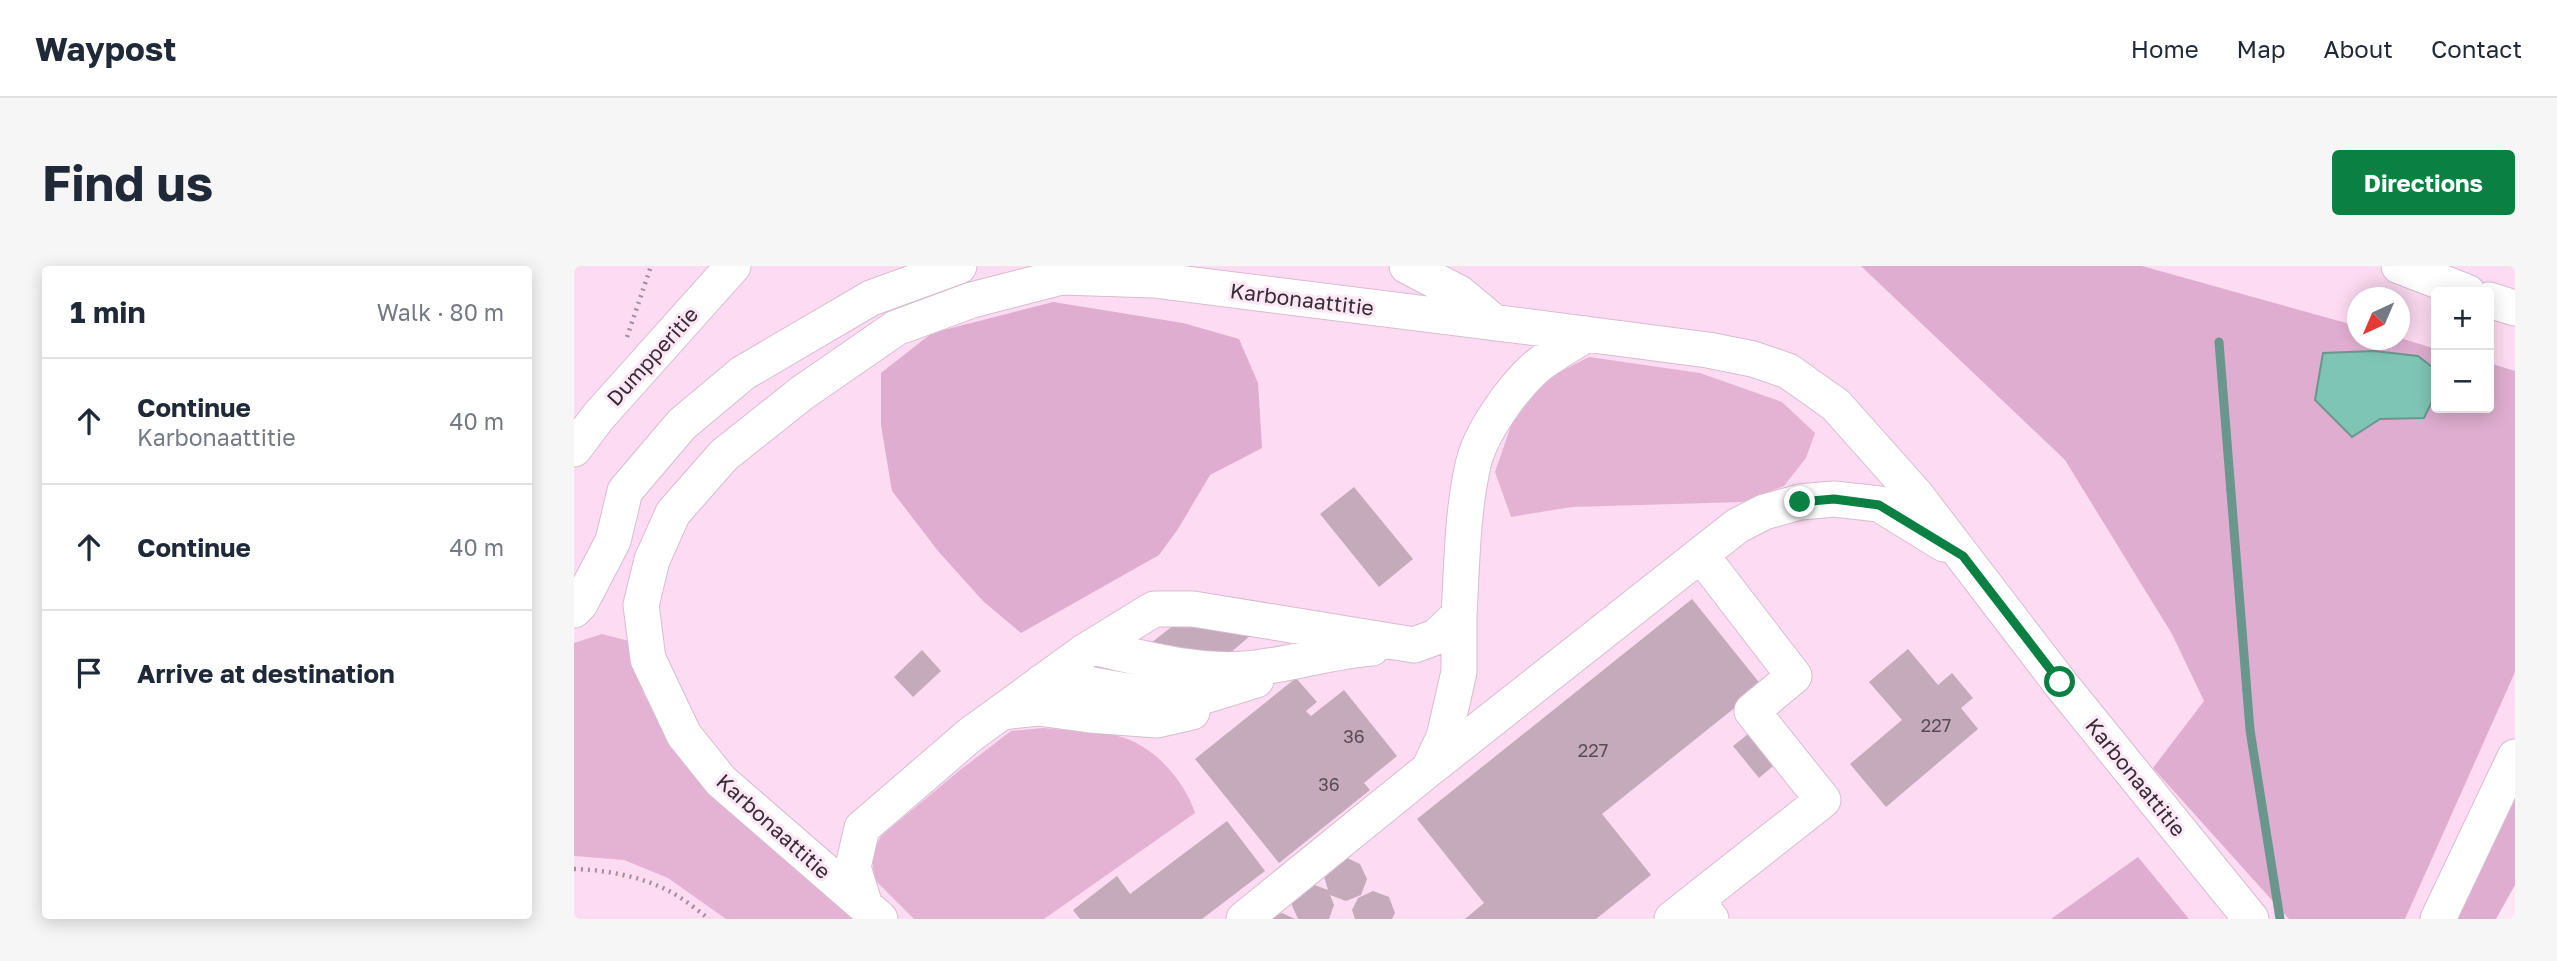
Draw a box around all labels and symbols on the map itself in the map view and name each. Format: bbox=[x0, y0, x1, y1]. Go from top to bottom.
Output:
street label: Karbonaattitie bbox=[1229, 277, 1375, 321]
north arrow bbox=[2347, 287, 2410, 350]
street label: Dumpperitie bbox=[601, 301, 703, 411]
route end bbox=[1784, 486, 1815, 517]
route start bbox=[2044, 666, 2075, 697]
street label: Karbonaattitie bbox=[2080, 713, 2192, 841]
house number: 227 bbox=[1921, 714, 1951, 736]
house number: 36 bbox=[1343, 725, 1365, 747]
house number: 227 bbox=[1578, 739, 1608, 761]
street label: Karbonaattitie bbox=[712, 768, 836, 884]
house number: 36 bbox=[1318, 773, 1340, 795]

